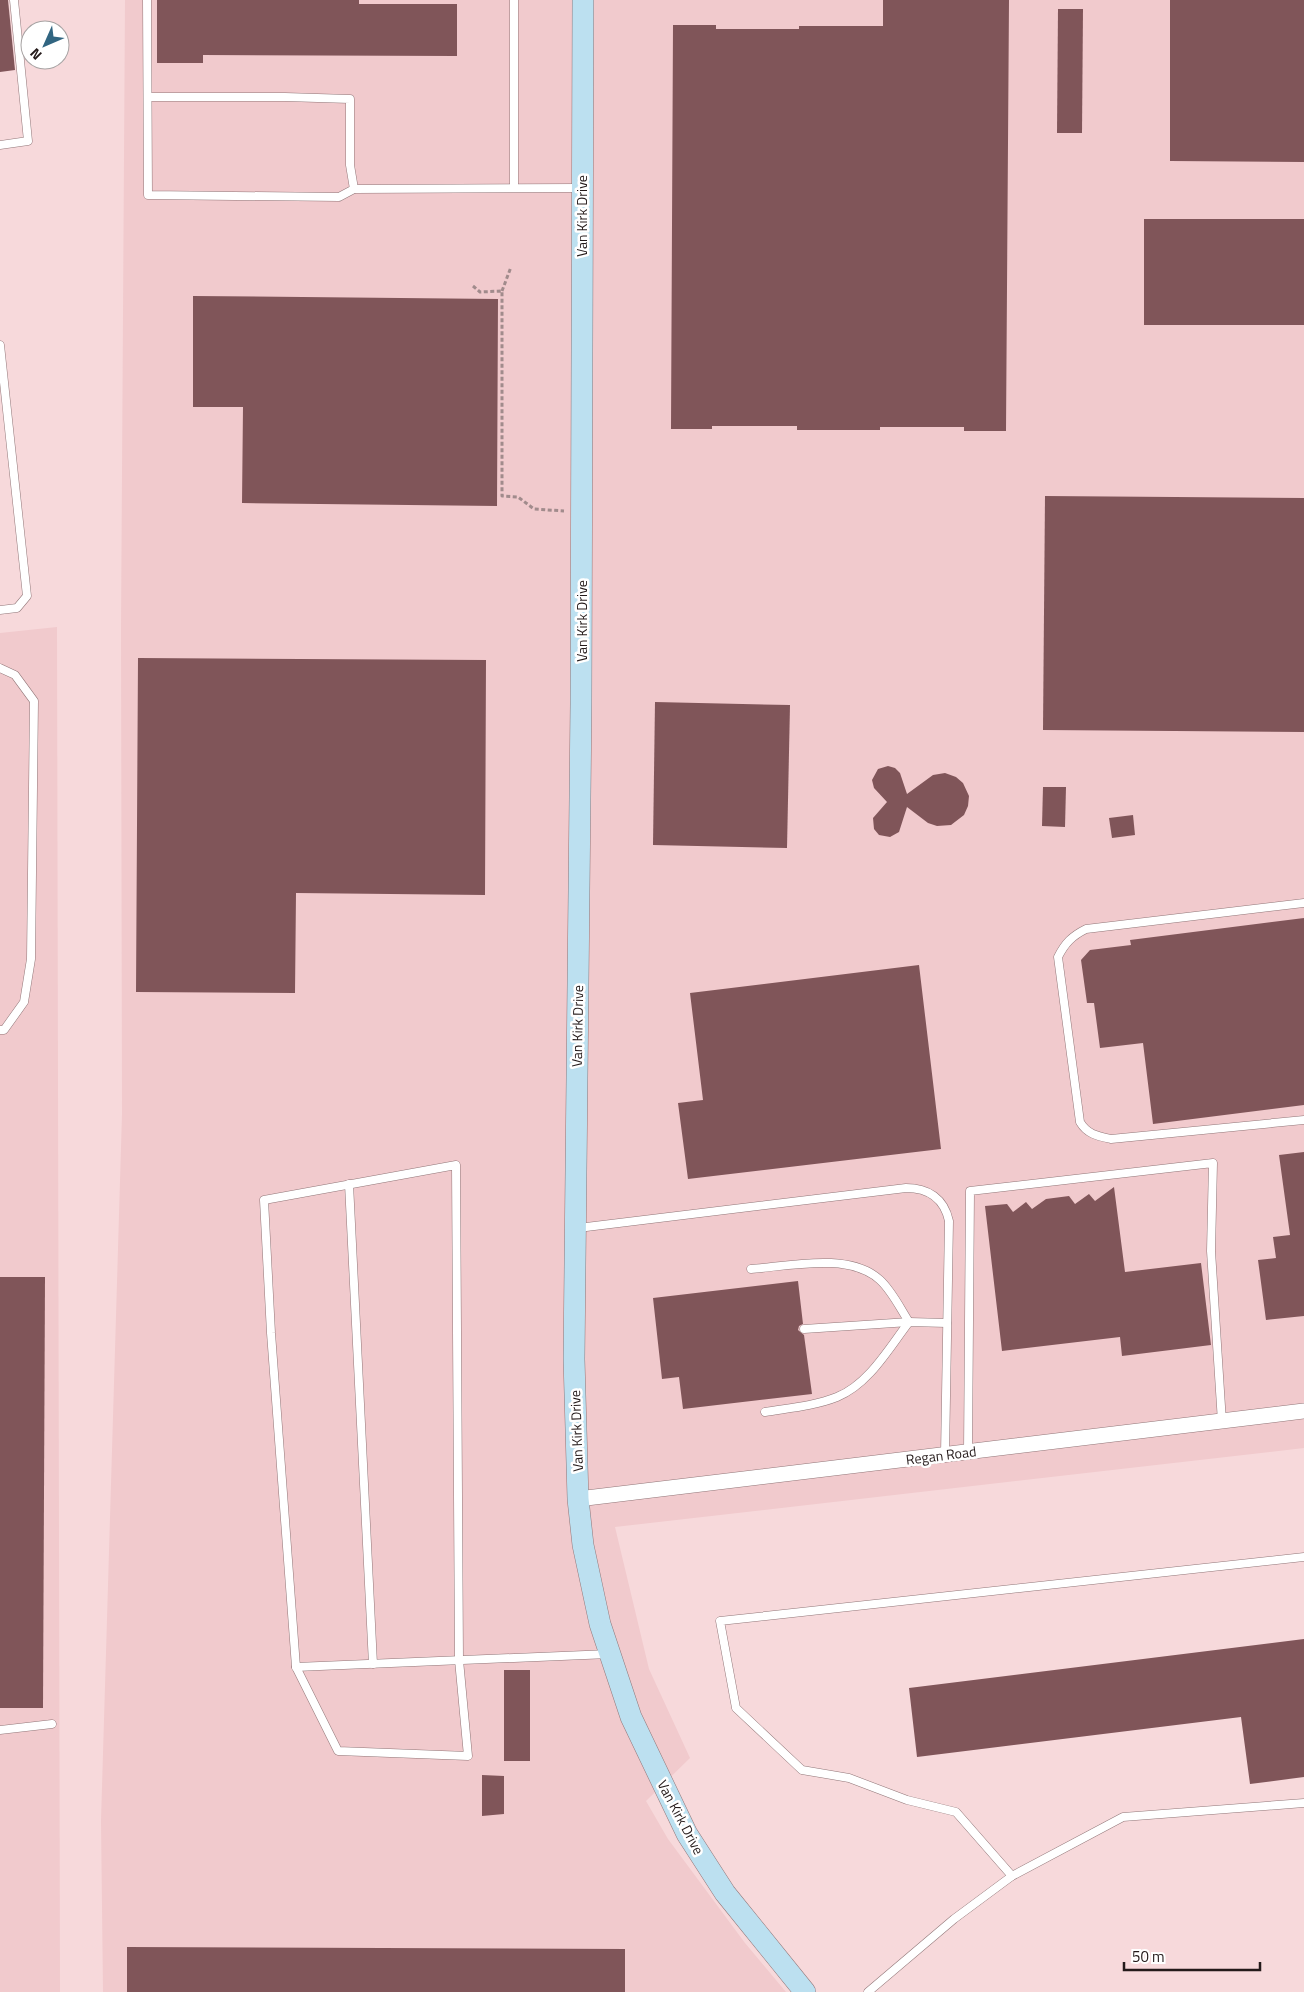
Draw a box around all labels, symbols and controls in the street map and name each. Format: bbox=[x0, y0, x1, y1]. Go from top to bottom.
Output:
north arrow bbox=[20, 20, 70, 70]
text: N bbox=[25, 44, 46, 65]
street label: Van Kirk Drive bbox=[571, 175, 592, 257]
street label: Van Kirk Drive bbox=[571, 580, 592, 662]
street label: Van Kirk Drive bbox=[566, 985, 588, 1067]
street label: Van Kirk Drive bbox=[564, 1390, 588, 1472]
street label: Regan Road bbox=[905, 1440, 977, 1470]
street label: Van Kirk Drive bbox=[653, 1776, 709, 1858]
scale bar bbox=[1124, 1940, 1260, 1972]
text: 50 m bbox=[1132, 1945, 1165, 1968]

